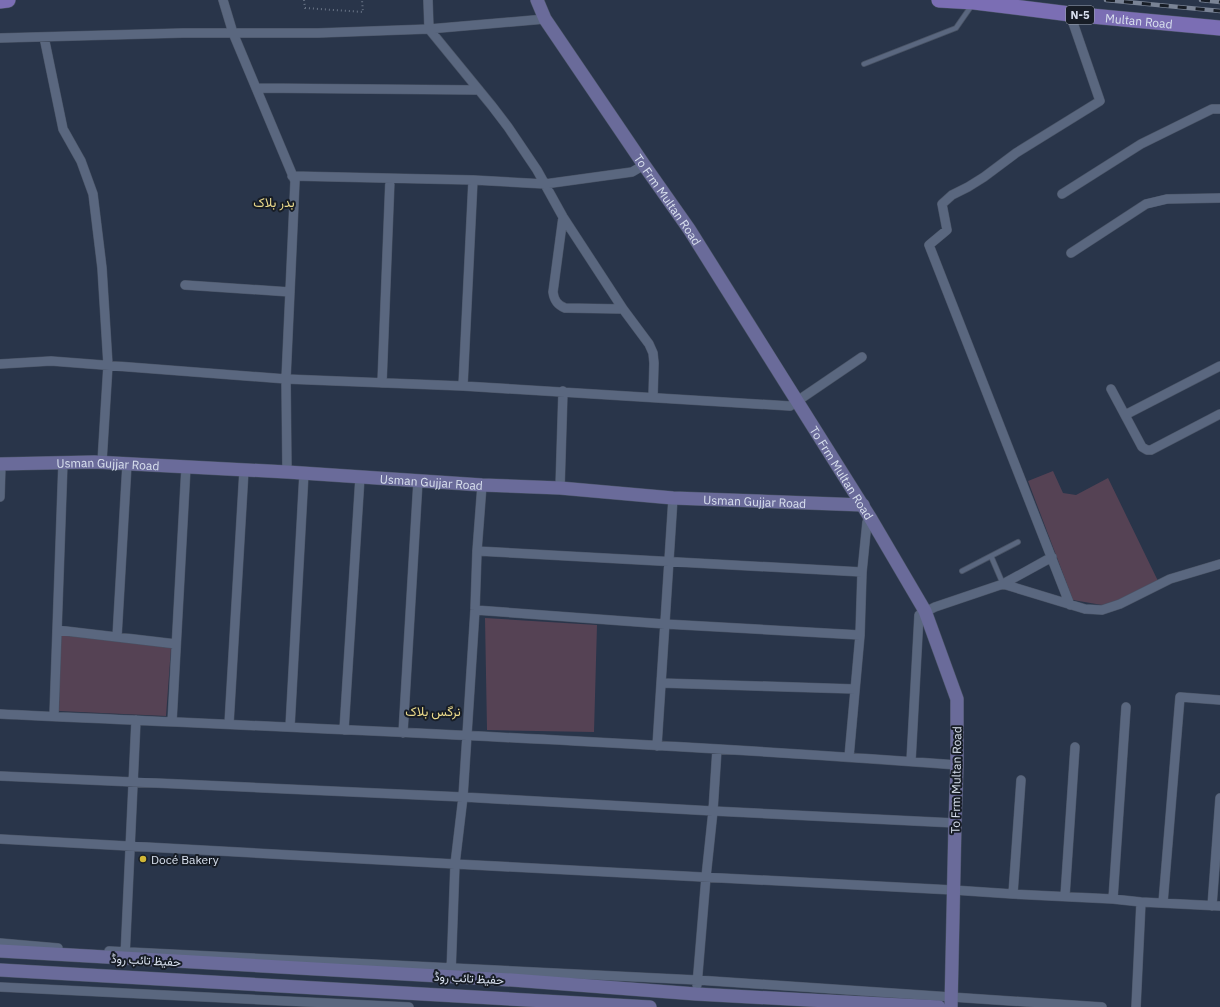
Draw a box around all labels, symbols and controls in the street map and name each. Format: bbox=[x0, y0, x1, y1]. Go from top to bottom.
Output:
road number: N-5 bbox=[1066, 6, 1094, 24]
street label: Multan Road bbox=[1104, 10, 1173, 31]
street label: To Frm Multan Road bbox=[631, 151, 705, 248]
district label: بدر بلاک bbox=[253, 194, 295, 211]
street label: To Frm Multan Road bbox=[807, 423, 877, 522]
street label: Usman Gujjar Road bbox=[56, 454, 160, 473]
street label: Usman Gujjar Road bbox=[379, 471, 483, 493]
street label: Usman Gujjar Road bbox=[703, 492, 807, 510]
district label: نرگس بلاک bbox=[405, 703, 461, 720]
street label: To Frm Multan Road bbox=[948, 726, 964, 834]
place label: Docé Bakery bbox=[151, 852, 219, 867]
marker: Docé Bakery bbox=[138, 854, 148, 864]
street label: حفیظ تائب روڈ bbox=[111, 951, 181, 970]
street label: حفیظ تائب روڈ bbox=[434, 969, 504, 988]

